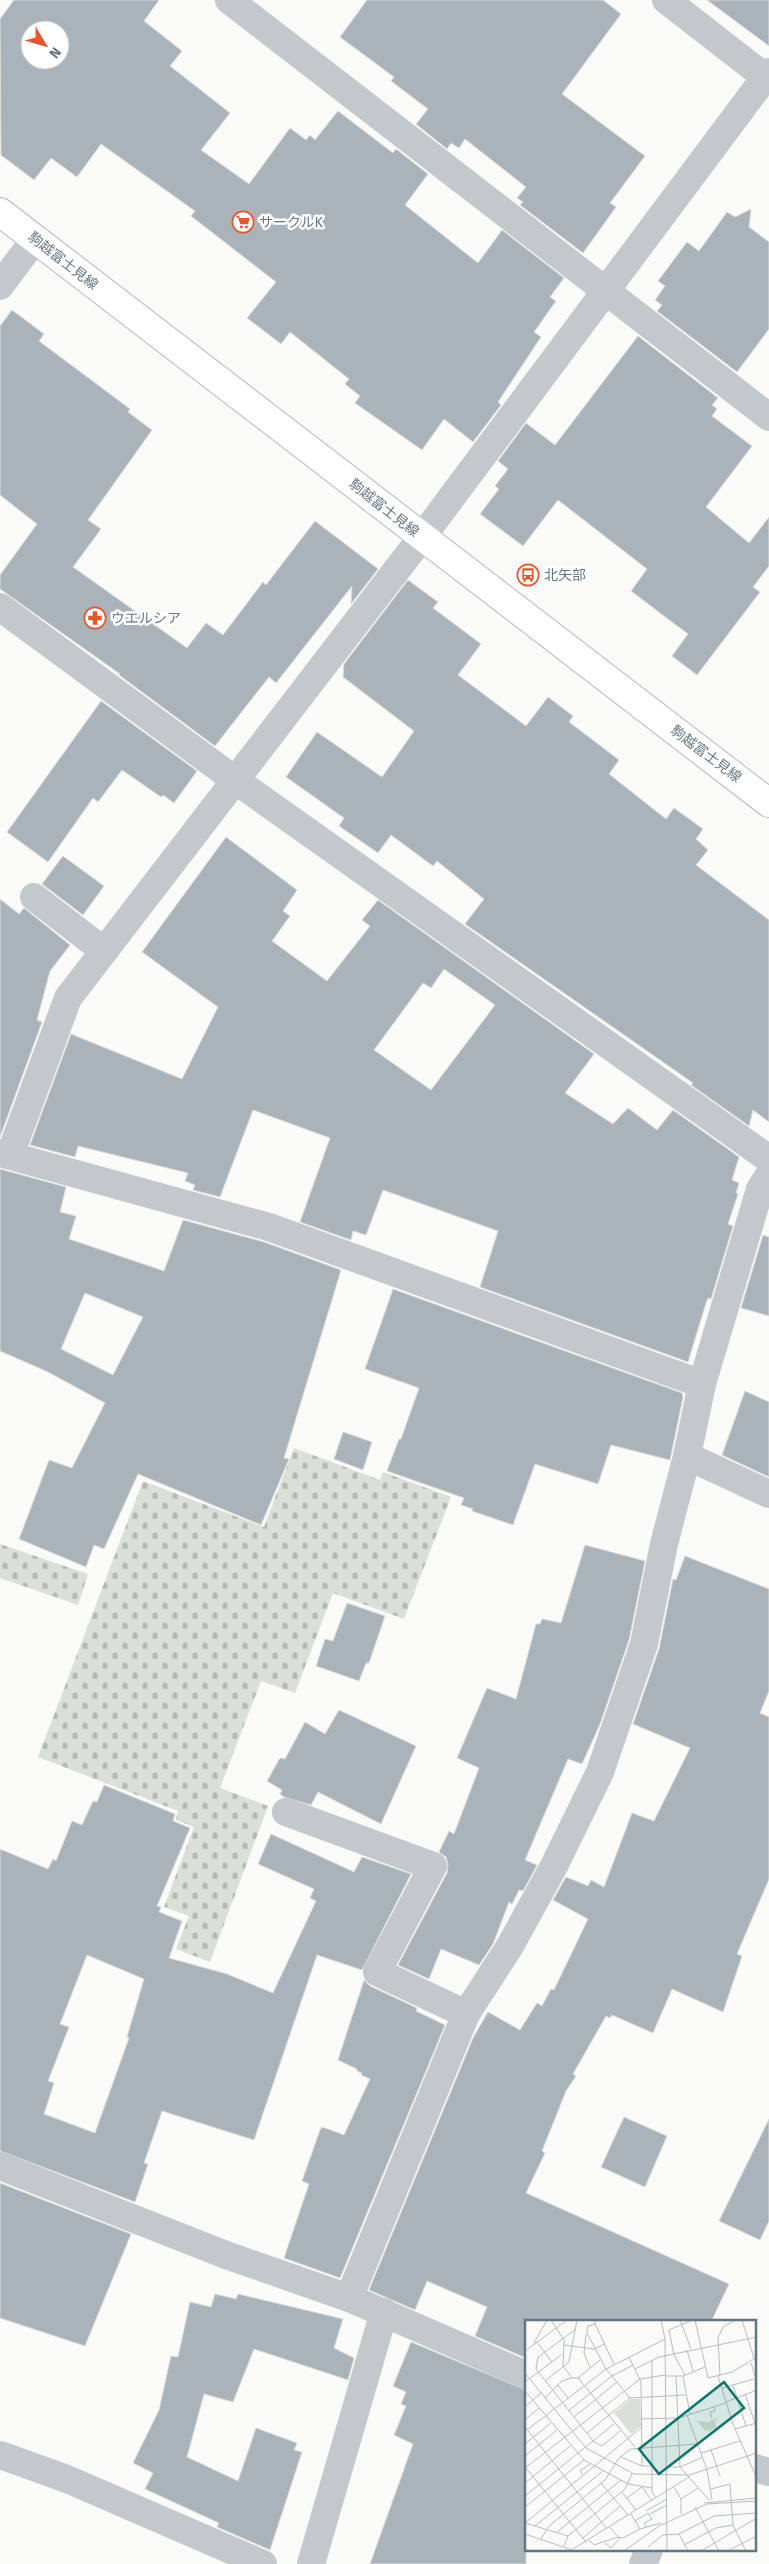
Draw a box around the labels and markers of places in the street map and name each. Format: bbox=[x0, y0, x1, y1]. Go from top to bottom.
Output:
supermarket icon: サークルK bbox=[231, 210, 255, 234]
place label: サークルK bbox=[259, 214, 324, 231]
bus stop icon: 北矢部 bbox=[516, 563, 540, 587]
place label: 北矢部 bbox=[544, 567, 586, 584]
pharmacy icon: ウエルシア bbox=[83, 606, 107, 630]
place label: ウエルシア bbox=[111, 610, 181, 627]

